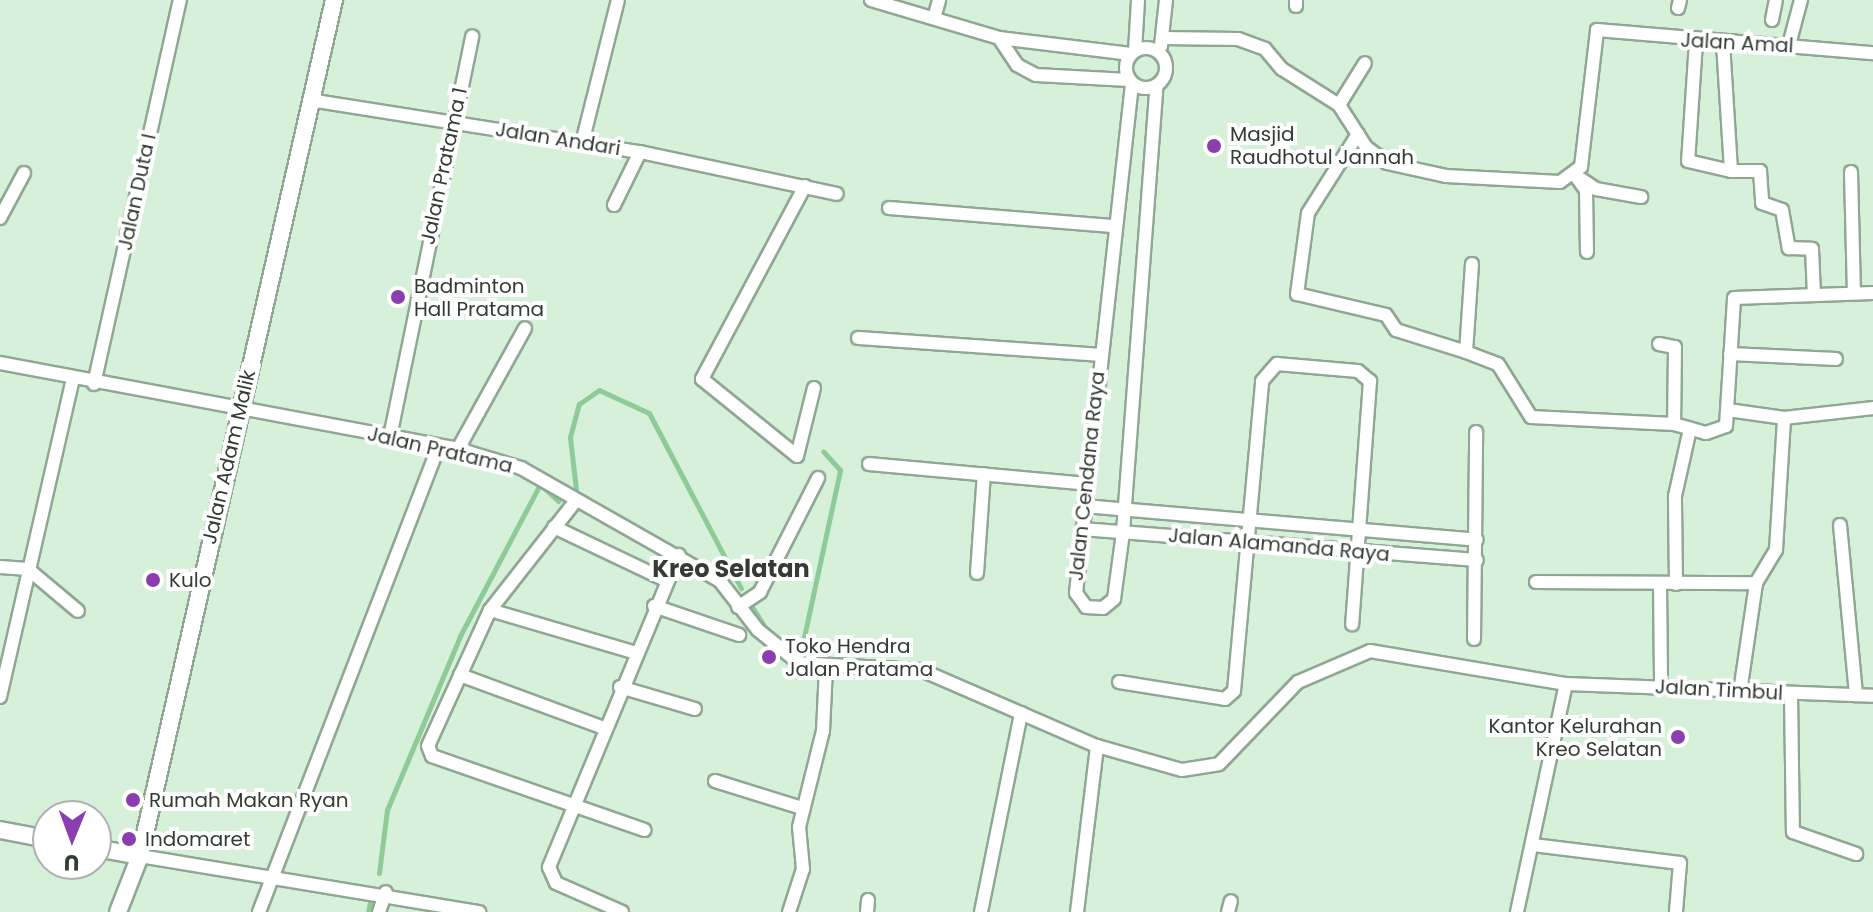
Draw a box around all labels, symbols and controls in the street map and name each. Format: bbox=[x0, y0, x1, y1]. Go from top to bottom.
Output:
street label: Jalan Amal bbox=[1680, 28, 1794, 58]
street label: Jalan Pratama 1 bbox=[416, 85, 472, 247]
street label: Jalan Andari bbox=[494, 117, 622, 161]
place label: Masjid Raudhotul Jannah bbox=[1230, 122, 1414, 169]
street label: Jalan Duta I bbox=[113, 131, 161, 253]
marker: Masjid Raudhotul Jannah bbox=[1205, 137, 1223, 155]
place label: Badminton Hall Pratama bbox=[414, 274, 544, 321]
marker: Badminton Hall Pratama bbox=[389, 288, 407, 306]
street label: Jalan Adam Malik bbox=[197, 368, 261, 546]
street label: Jalan Cendana Raya bbox=[1064, 370, 1110, 582]
street label: Jalan Pratama bbox=[365, 422, 515, 478]
street label: Jalan Alamanda Raya bbox=[1167, 523, 1391, 567]
district label: Kreo Selatan bbox=[652, 555, 810, 583]
place label: Kulo bbox=[169, 568, 211, 592]
marker: Kulo bbox=[144, 571, 162, 589]
place label: Toko Hendra Jalan Pratama bbox=[785, 634, 933, 681]
marker: Toko Hendra Jalan Pratama bbox=[760, 648, 778, 666]
street label: Jalan Timbul bbox=[1654, 675, 1784, 705]
place label: Kantor Kelurahan Kreo Selatan bbox=[1489, 714, 1662, 761]
marker: Kantor Kelurahan Kreo Selatan bbox=[1669, 728, 1687, 746]
place label: Rumah Makan Ryan bbox=[149, 788, 349, 812]
marker: Rumah Makan Ryan bbox=[124, 791, 142, 809]
north arrow bbox=[32, 800, 112, 880]
place label: Indomaret bbox=[145, 827, 250, 851]
marker: Indomaret bbox=[120, 830, 138, 848]
text: U bbox=[64, 847, 80, 878]

